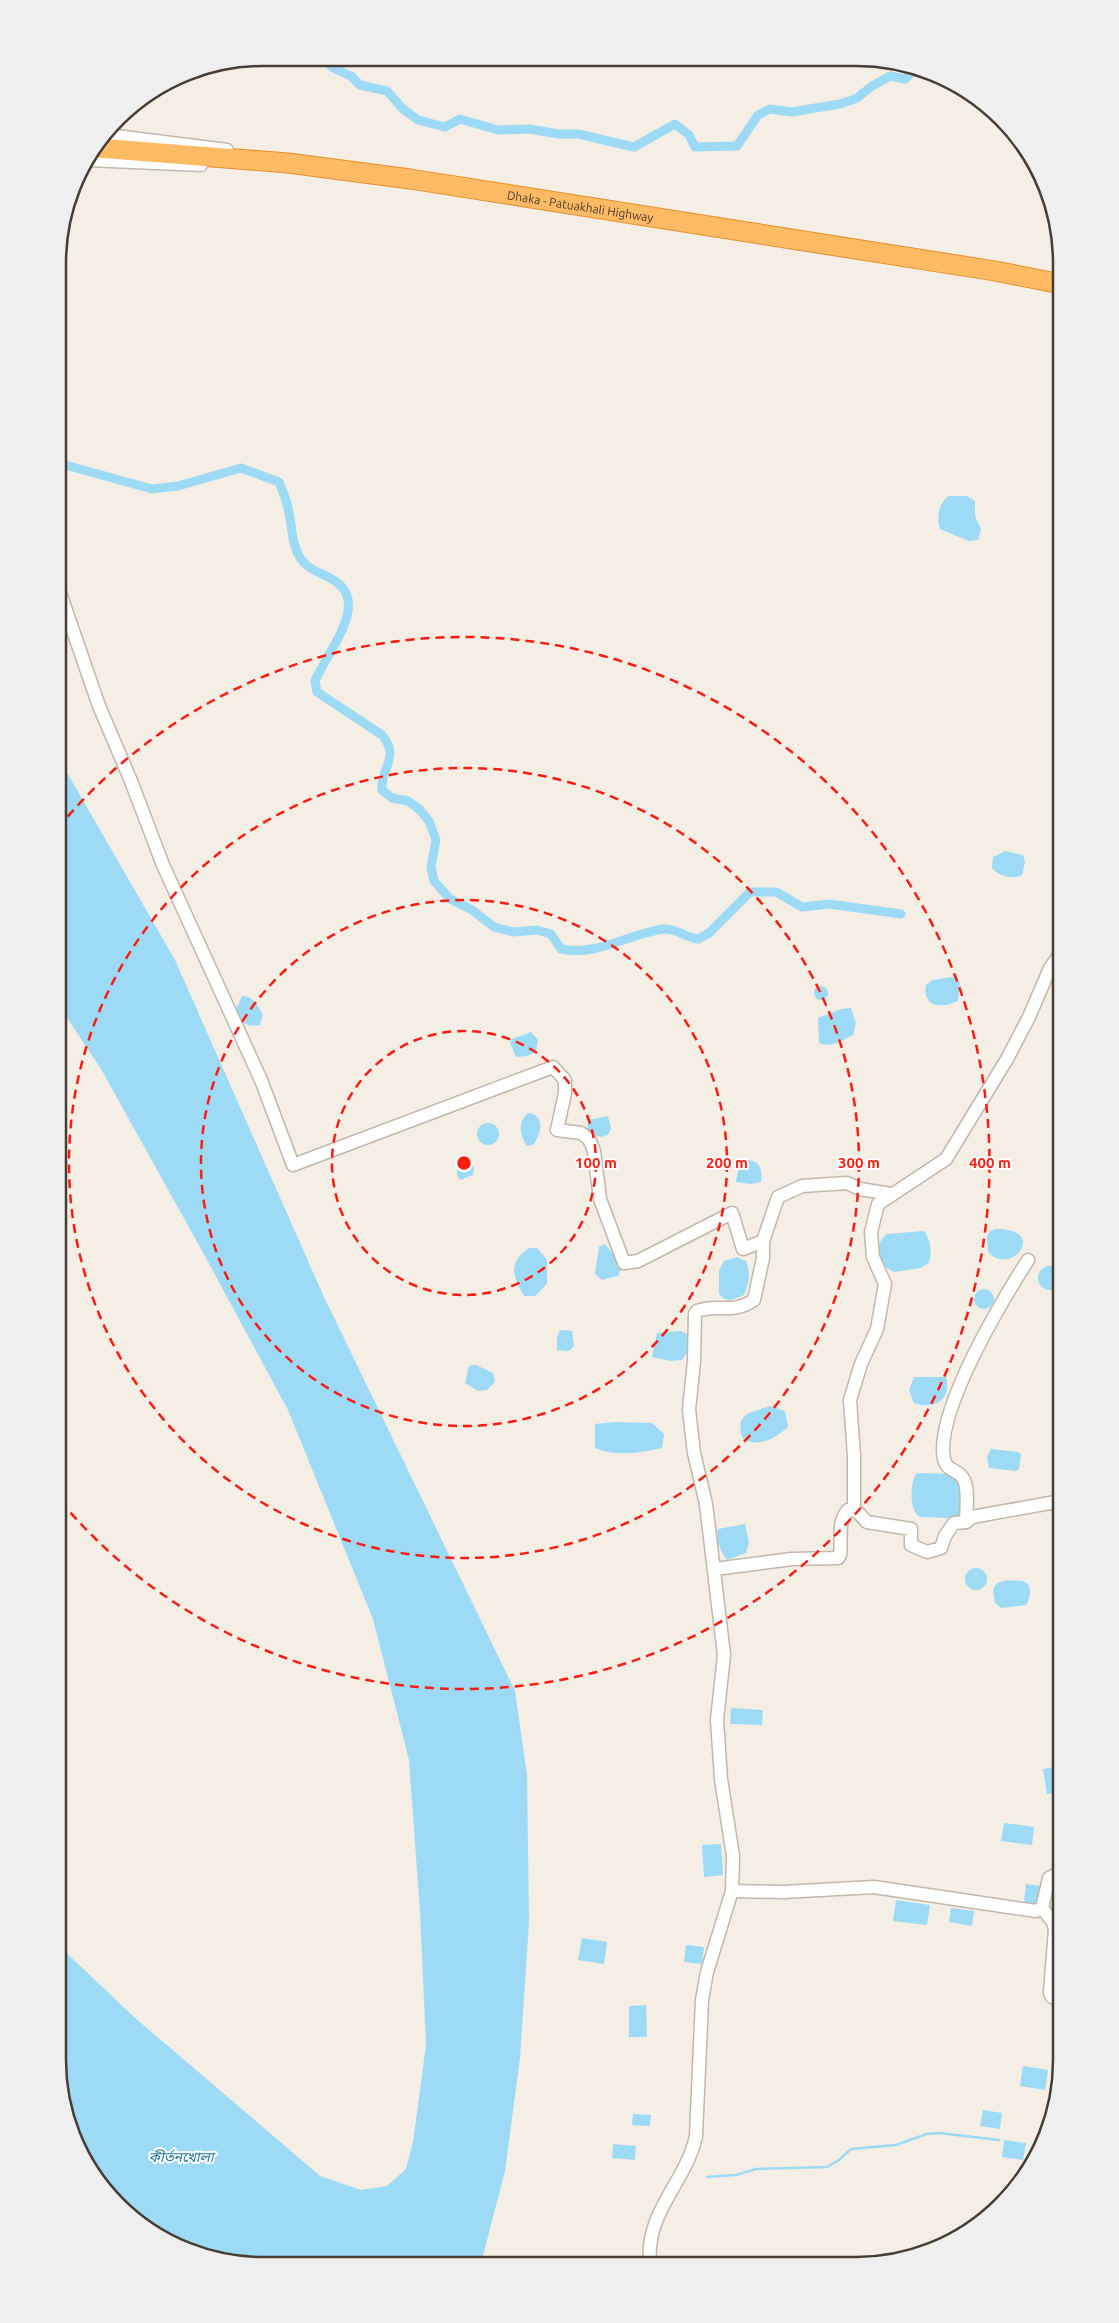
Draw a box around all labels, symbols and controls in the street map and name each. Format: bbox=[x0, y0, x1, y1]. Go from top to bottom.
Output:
street label: Dhaka - Patuakhali Highway bbox=[506, 188, 655, 224]
centre of rings bbox=[455, 1154, 473, 1172]
text: 100 m bbox=[575, 1154, 617, 1171]
text: 200 m bbox=[706, 1154, 748, 1171]
text: 300 m bbox=[838, 1154, 880, 1171]
text: 400 m bbox=[969, 1154, 1011, 1171]
water label: কীর্তনখোলা bbox=[149, 2149, 217, 2165]

